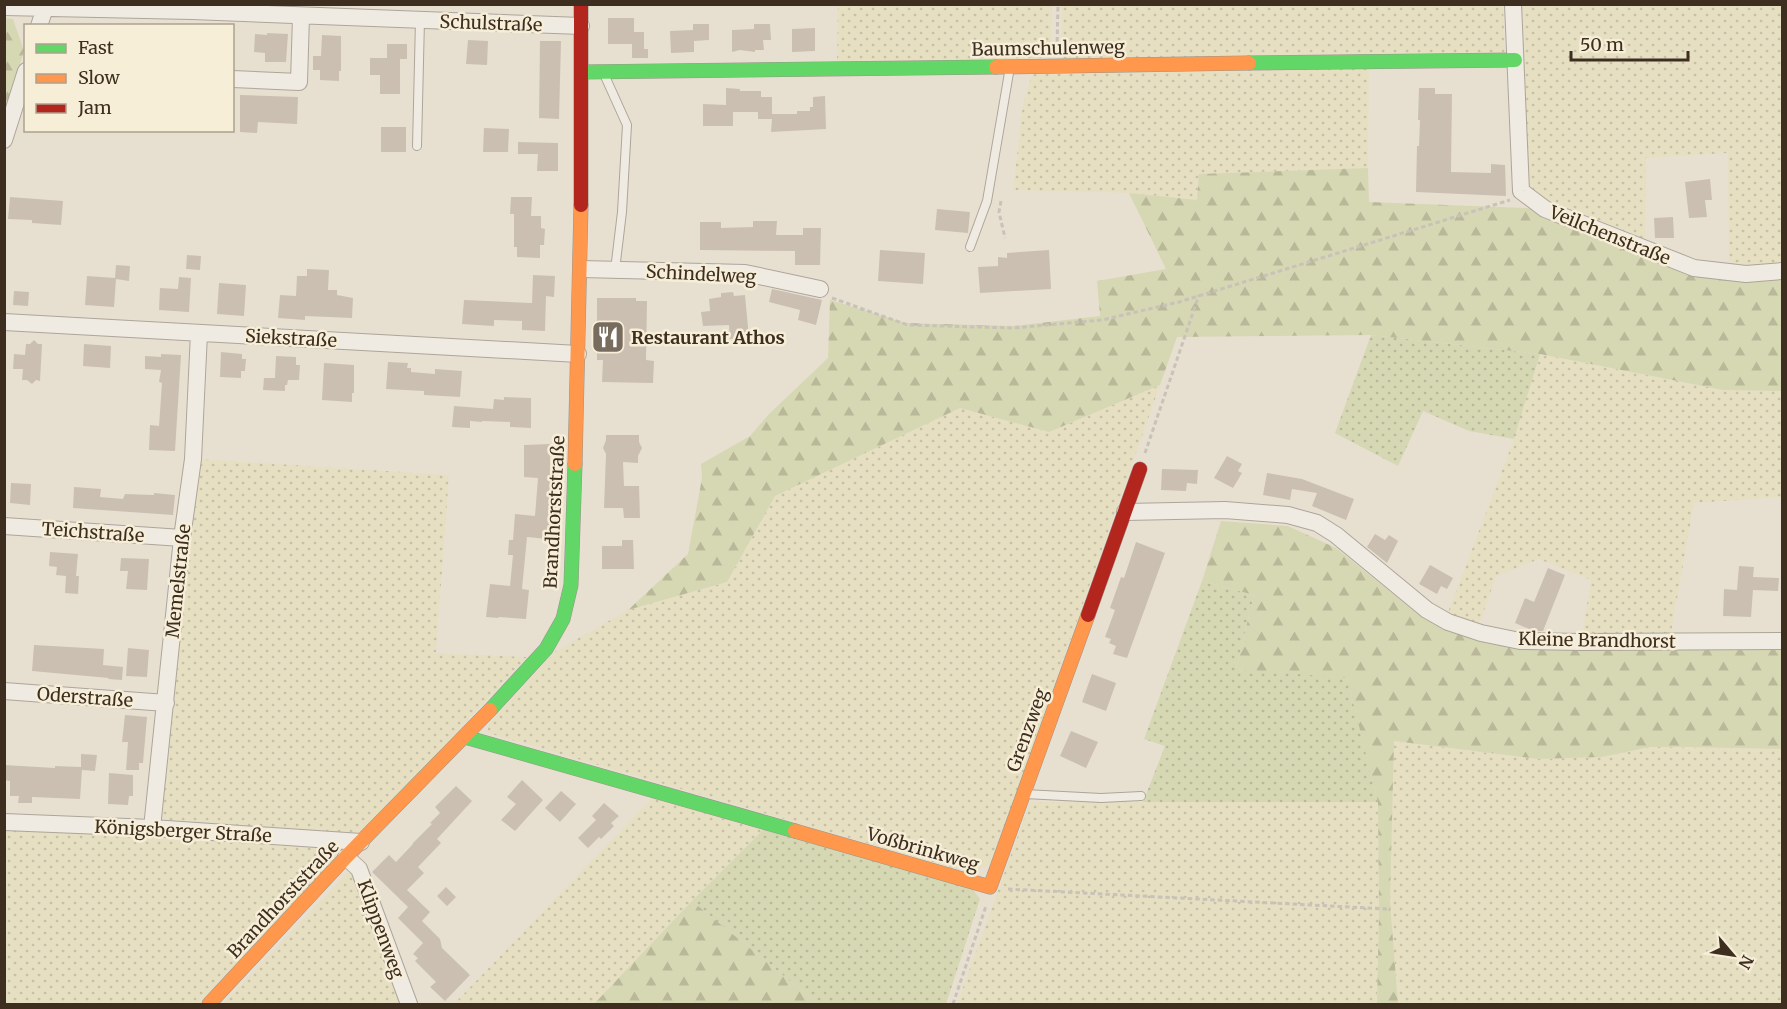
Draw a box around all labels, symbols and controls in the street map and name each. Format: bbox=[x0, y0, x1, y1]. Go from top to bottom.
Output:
street label: Schulstraße bbox=[439, 10, 543, 36]
legend bbox=[24, 24, 234, 132]
scale bar bbox=[1571, 24, 1688, 62]
text: 50 m bbox=[1580, 33, 1624, 56]
street label: Baumschulenweg bbox=[971, 35, 1125, 61]
text: Fast bbox=[78, 36, 114, 59]
text: Slow bbox=[78, 66, 121, 89]
text: Jam bbox=[77, 96, 112, 119]
street label: Veilchenstraße bbox=[1545, 200, 1674, 270]
street label: Schindelweg bbox=[645, 260, 757, 288]
restaurant icon: Restaurant Athos bbox=[590, 319, 626, 355]
street label: Siekstraße bbox=[245, 324, 337, 352]
place label: Restaurant Athos bbox=[631, 326, 785, 349]
street label: Brandhorststraße bbox=[539, 435, 569, 589]
street label: Teichstraße bbox=[41, 517, 145, 547]
street label: Memelstraße bbox=[161, 523, 195, 639]
street label: Kleine Brandhorst bbox=[1518, 627, 1676, 653]
street label: Oderstraße bbox=[36, 682, 134, 712]
street label: Grenzweg bbox=[1001, 685, 1053, 775]
street label: Königsberger Straße bbox=[94, 815, 272, 847]
street label: Voßbrinkweg bbox=[863, 822, 982, 876]
street label: Brandhorststraße bbox=[222, 835, 344, 963]
street label: Klippenweg bbox=[353, 876, 410, 982]
north arrow bbox=[1703, 925, 1763, 985]
text: N bbox=[1734, 952, 1758, 973]

